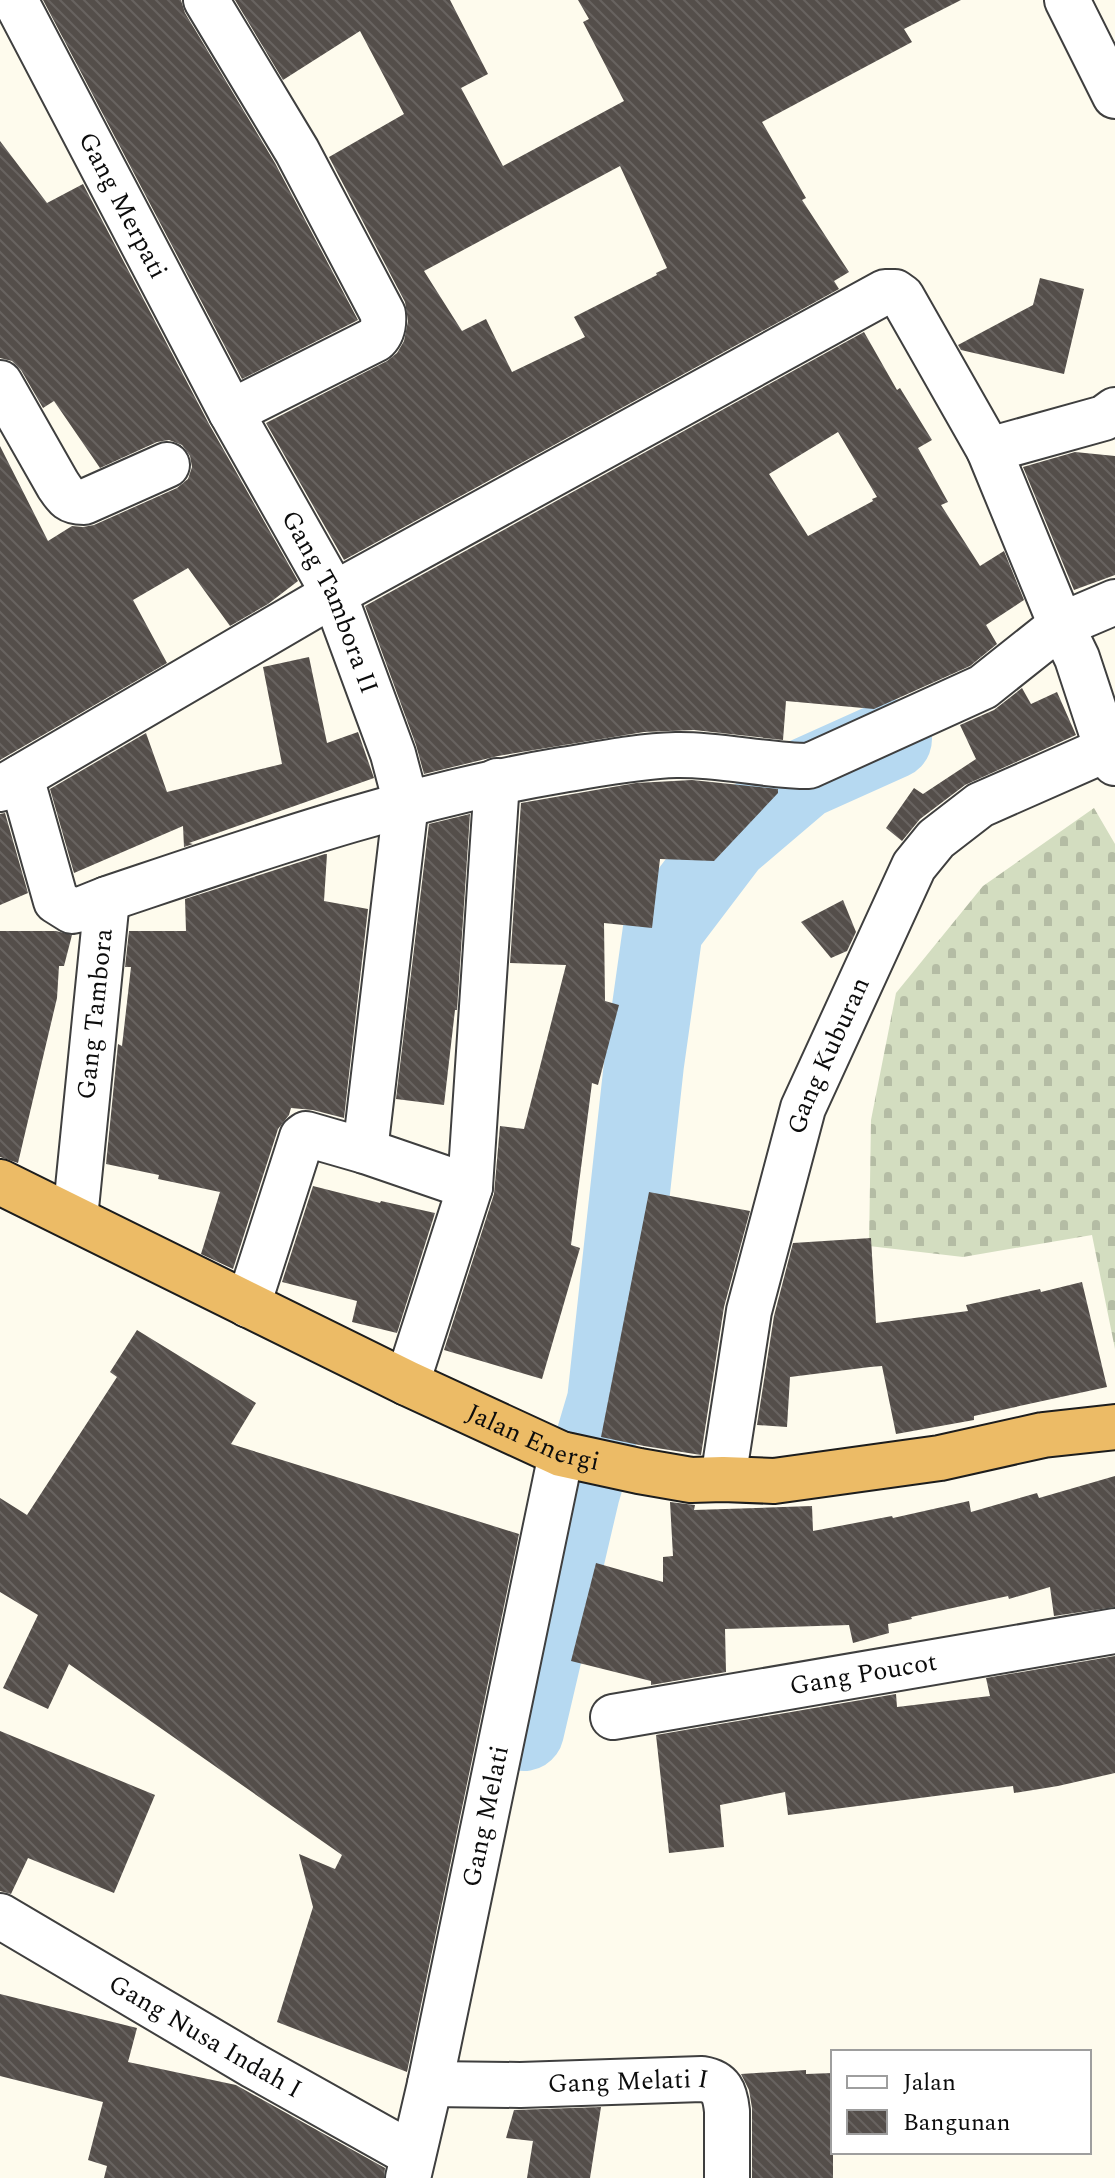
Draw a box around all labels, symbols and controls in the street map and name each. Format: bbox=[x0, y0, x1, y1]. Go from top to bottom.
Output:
street label: Gang Merpati bbox=[68, 125, 178, 286]
street label: Gang Tambora II bbox=[270, 503, 389, 699]
street label: Gang Tambora bbox=[66, 926, 124, 1101]
street label: Gang Kuburan bbox=[777, 970, 880, 1139]
street label: Jalan Energi bbox=[460, 1393, 604, 1482]
street label: Gang Poucot bbox=[787, 1642, 940, 1706]
street label: Gang Melati bbox=[451, 1742, 520, 1891]
street label: Gang Nusa Indah I bbox=[101, 1964, 309, 2109]
legend bbox=[831, 2050, 1091, 2154]
street label: Gang Melati I bbox=[547, 2059, 712, 2104]
text: Jalan bbox=[903, 2065, 956, 2101]
text: Bangunan bbox=[903, 2105, 1011, 2141]

